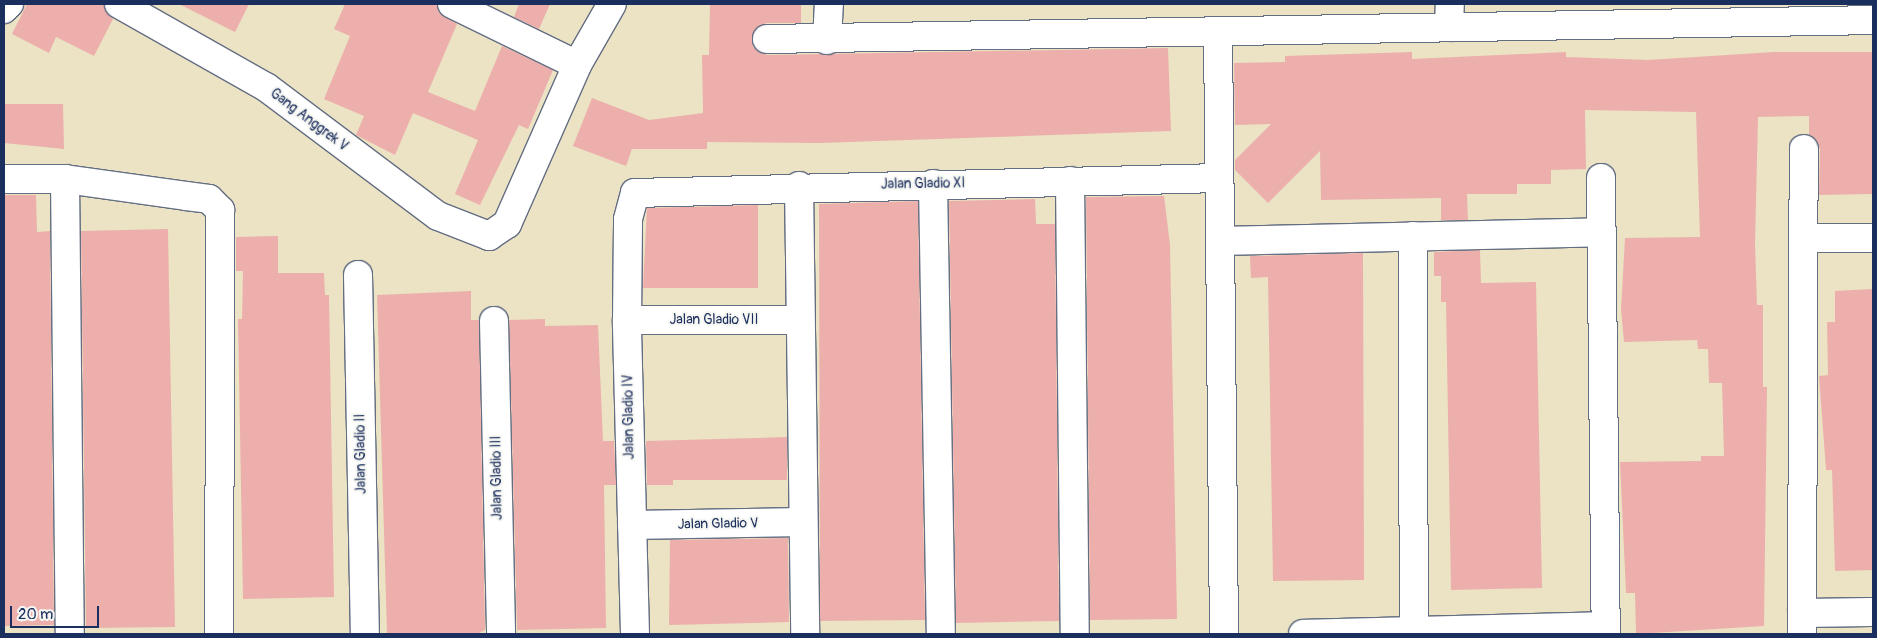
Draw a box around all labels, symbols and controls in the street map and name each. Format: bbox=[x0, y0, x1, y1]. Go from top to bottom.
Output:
street label: Gang Anggrek V bbox=[267, 85, 351, 155]
street label: Jalan Gladio XI bbox=[881, 175, 965, 193]
street label: Jalan Gladio VII bbox=[670, 312, 758, 328]
street label: Jalan Gladio IV bbox=[620, 374, 638, 460]
street label: Jalan Gladio II bbox=[352, 414, 370, 494]
street label: Jalan Gladio III bbox=[488, 436, 506, 520]
street label: Jalan Gladio V bbox=[677, 515, 759, 533]
scale bar bbox=[12, 596, 101, 628]
text: 20 m bbox=[18, 605, 53, 624]

